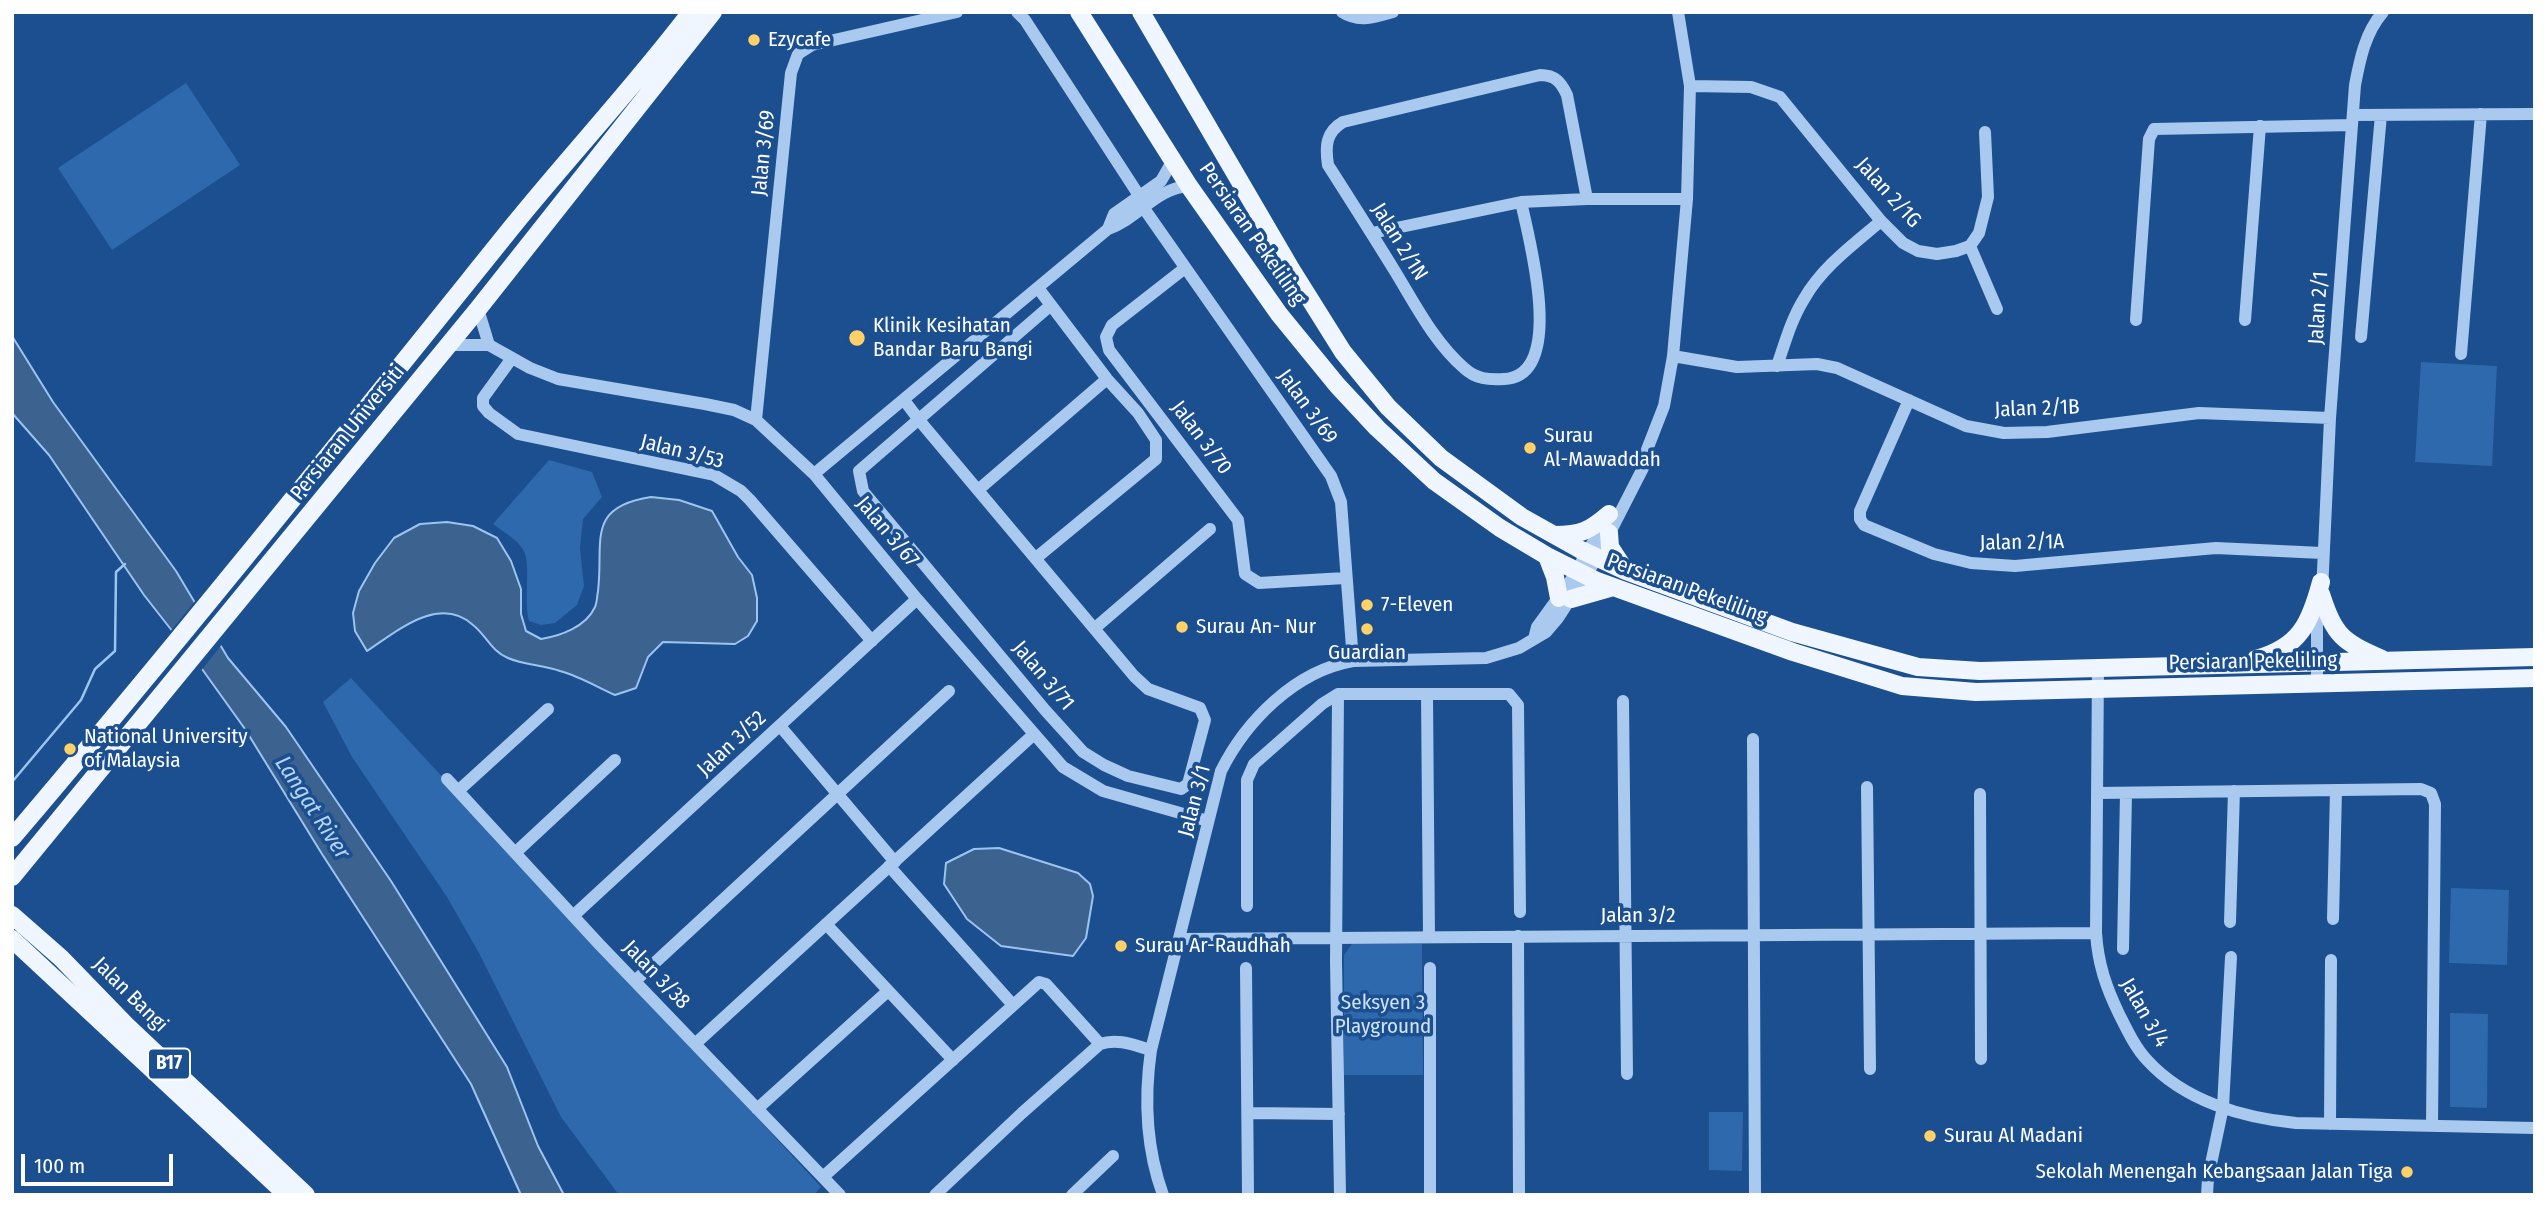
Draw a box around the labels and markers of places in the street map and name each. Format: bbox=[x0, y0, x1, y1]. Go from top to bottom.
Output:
place label: Ezycafe bbox=[768, 27, 831, 53]
marker: Ezycafe bbox=[746, 32, 762, 48]
place label: Klinik Kesihatan Bandar Baru Bangi bbox=[873, 313, 1033, 363]
marker: Klinik Kesihatan Bandar Baru Bangi bbox=[847, 328, 867, 348]
place label: Surau Al-Mawaddah bbox=[1544, 423, 1661, 473]
marker: Surau Al-Mawaddah bbox=[1522, 440, 1538, 456]
place label: 7-Eleven bbox=[1381, 592, 1453, 618]
marker: 7-Eleven bbox=[1359, 597, 1375, 613]
place label: Surau An- Nur bbox=[1196, 614, 1316, 640]
marker: Surau An- Nur bbox=[1174, 619, 1190, 635]
marker: Guardian bbox=[1359, 621, 1375, 637]
place label: Guardian bbox=[1328, 640, 1406, 666]
place label: National University of Malaysia bbox=[84, 724, 248, 774]
marker: National University of Malaysia bbox=[62, 741, 78, 757]
place label: Surau Ar-Raudhah bbox=[1135, 933, 1291, 959]
marker: Surau Ar-Raudhah bbox=[1113, 938, 1129, 954]
place label: Surau Al Madani bbox=[1944, 1123, 2083, 1149]
marker: Surau Al Madani bbox=[1922, 1128, 1938, 1144]
place label: Sekolah Menengah Kebangsaan Jalan Tiga bbox=[2035, 1159, 2393, 1185]
marker: Sekolah Menengah Kebangsaan Jalan Tiga bbox=[2399, 1164, 2415, 1180]

